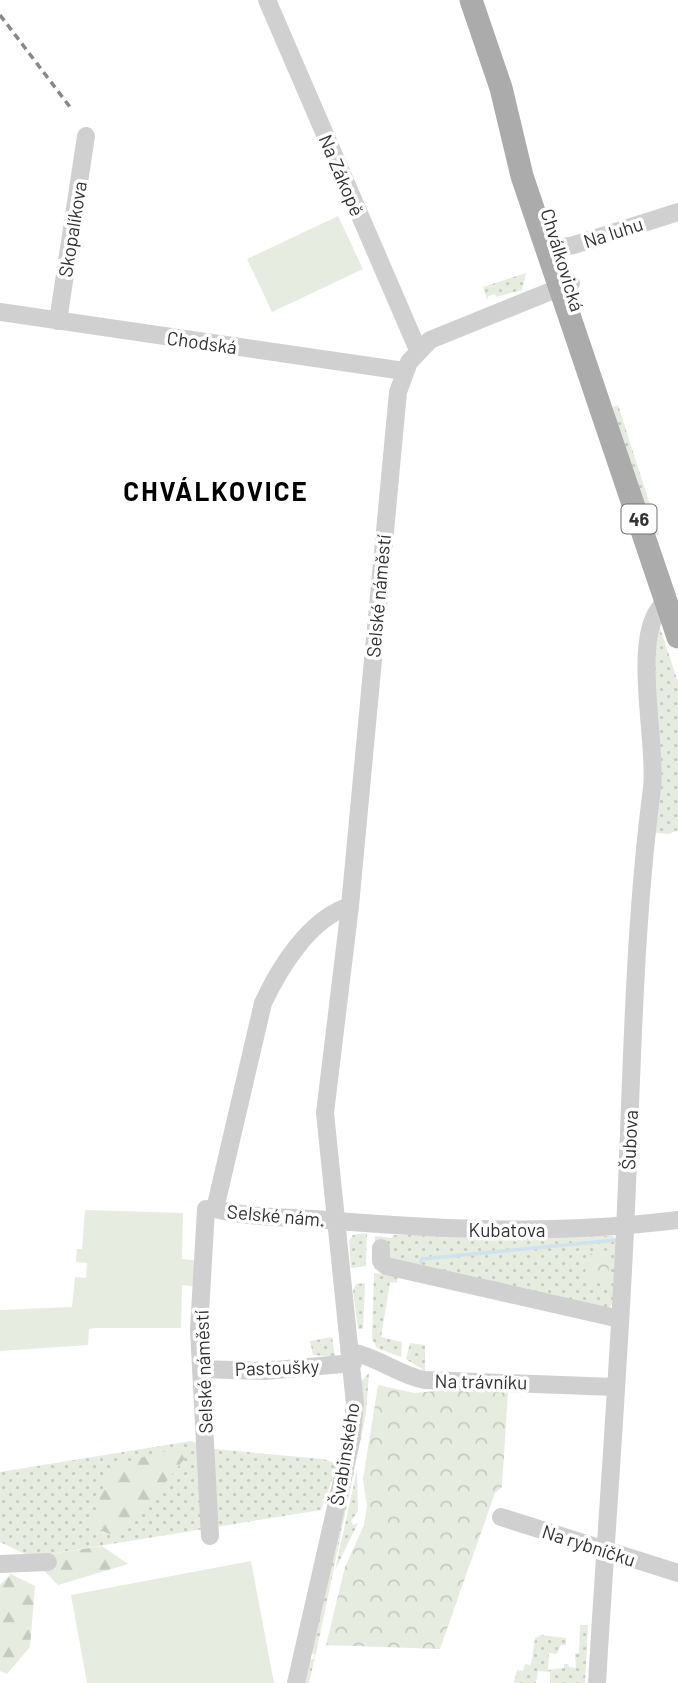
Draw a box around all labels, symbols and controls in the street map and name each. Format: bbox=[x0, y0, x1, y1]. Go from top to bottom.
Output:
street label: Na Zákopě bbox=[315, 131, 369, 219]
street label: Skopalíkova bbox=[53, 179, 91, 279]
street label: Chválkovická bbox=[536, 206, 590, 314]
street label: Na luhu bbox=[580, 212, 646, 252]
street label: Chodská bbox=[165, 326, 239, 358]
district label: CHVÁLKOVICE bbox=[123, 475, 309, 506]
road number: 46 bbox=[622, 504, 656, 534]
street label: Selské náměstí bbox=[361, 534, 395, 658]
street label: Šubova bbox=[616, 1109, 642, 1171]
street label: Selské nám. bbox=[226, 1199, 326, 1231]
street label: Kubatova bbox=[469, 1218, 545, 1241]
street label: Selské náměstí bbox=[189, 1310, 217, 1434]
street label: Pastoušky bbox=[234, 1354, 320, 1380]
street label: Na trávníku bbox=[434, 1369, 528, 1393]
street label: Švabinského bbox=[325, 1401, 363, 1507]
street label: Na rybníčku bbox=[539, 1519, 639, 1571]

